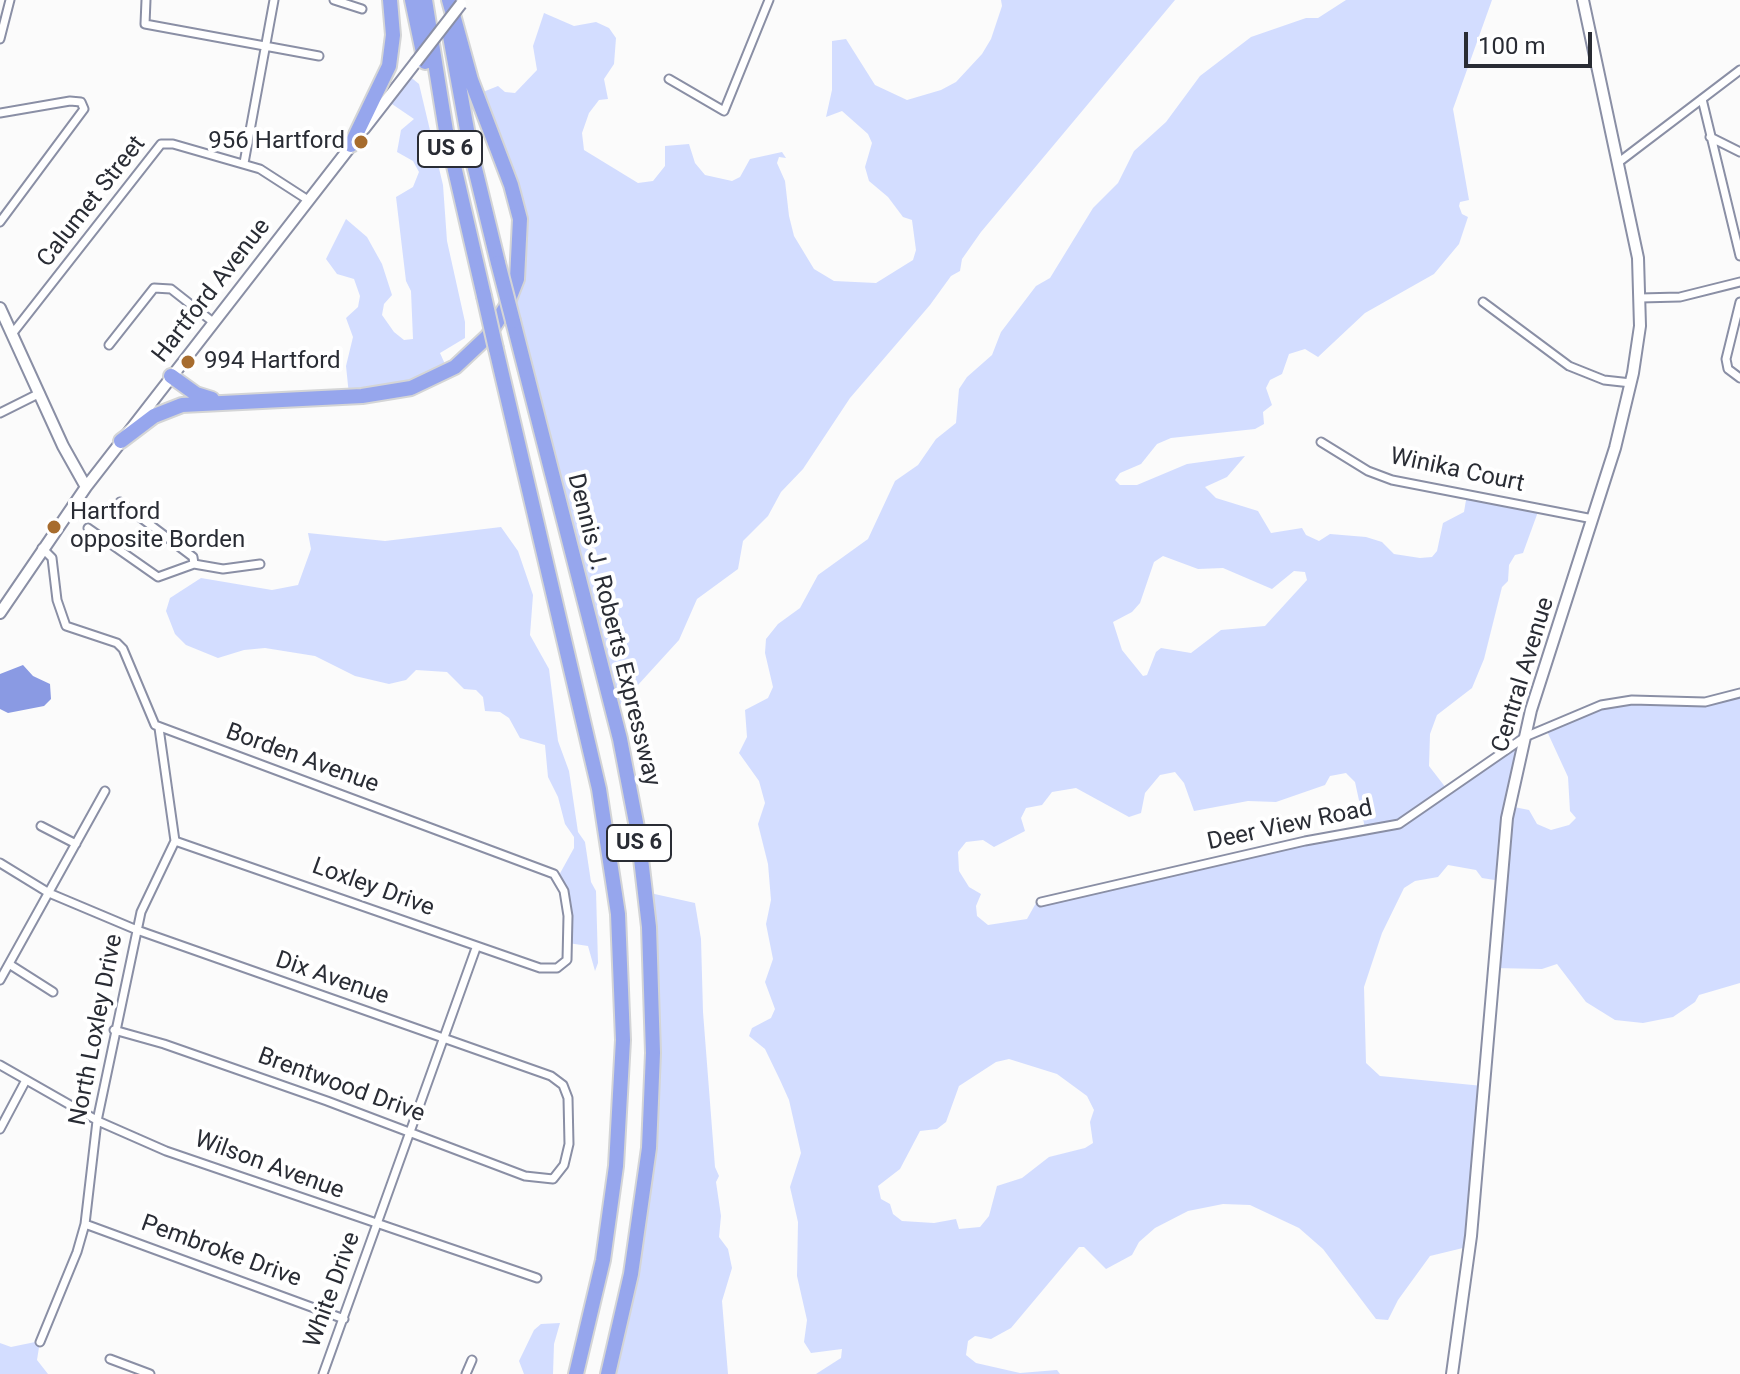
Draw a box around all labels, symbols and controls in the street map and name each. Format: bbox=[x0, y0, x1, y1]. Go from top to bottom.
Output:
scale bar bbox=[1468, 16, 1596, 66]
text: 100 m bbox=[1478, 32, 1545, 60]
place label: 956 Hartford bbox=[208, 128, 345, 156]
street label: Calumet Street bbox=[32, 131, 152, 273]
road number: US 6 bbox=[418, 131, 482, 167]
marker: 956 Hartford bbox=[352, 133, 370, 151]
street label: Hartford Avenue bbox=[147, 213, 277, 369]
place label: 994 Hartford bbox=[204, 348, 341, 376]
marker: 994 Hartford bbox=[179, 353, 197, 371]
street label: Winika Court bbox=[1387, 443, 1527, 499]
street label: Dennis J. Roberts Expressway bbox=[560, 471, 666, 789]
place label: Hartford opposite Borden bbox=[70, 499, 245, 555]
marker: Hartford opposite Borden bbox=[45, 518, 63, 536]
street label: Central Avenue bbox=[1487, 594, 1561, 756]
street label: Borden Avenue bbox=[222, 718, 382, 800]
street label: Deer View Road bbox=[1205, 794, 1375, 858]
road number: US 6 bbox=[607, 825, 671, 861]
street label: Loxley Drive bbox=[308, 853, 438, 923]
street label: North Loxley Drive bbox=[64, 932, 130, 1128]
street label: Dix Avenue bbox=[272, 946, 392, 1012]
street label: Brentwood Drive bbox=[254, 1042, 428, 1130]
street label: Wilson Avenue bbox=[190, 1126, 348, 1206]
street label: Pembroke Drive bbox=[137, 1210, 305, 1294]
street label: White Drive bbox=[299, 1228, 367, 1352]

